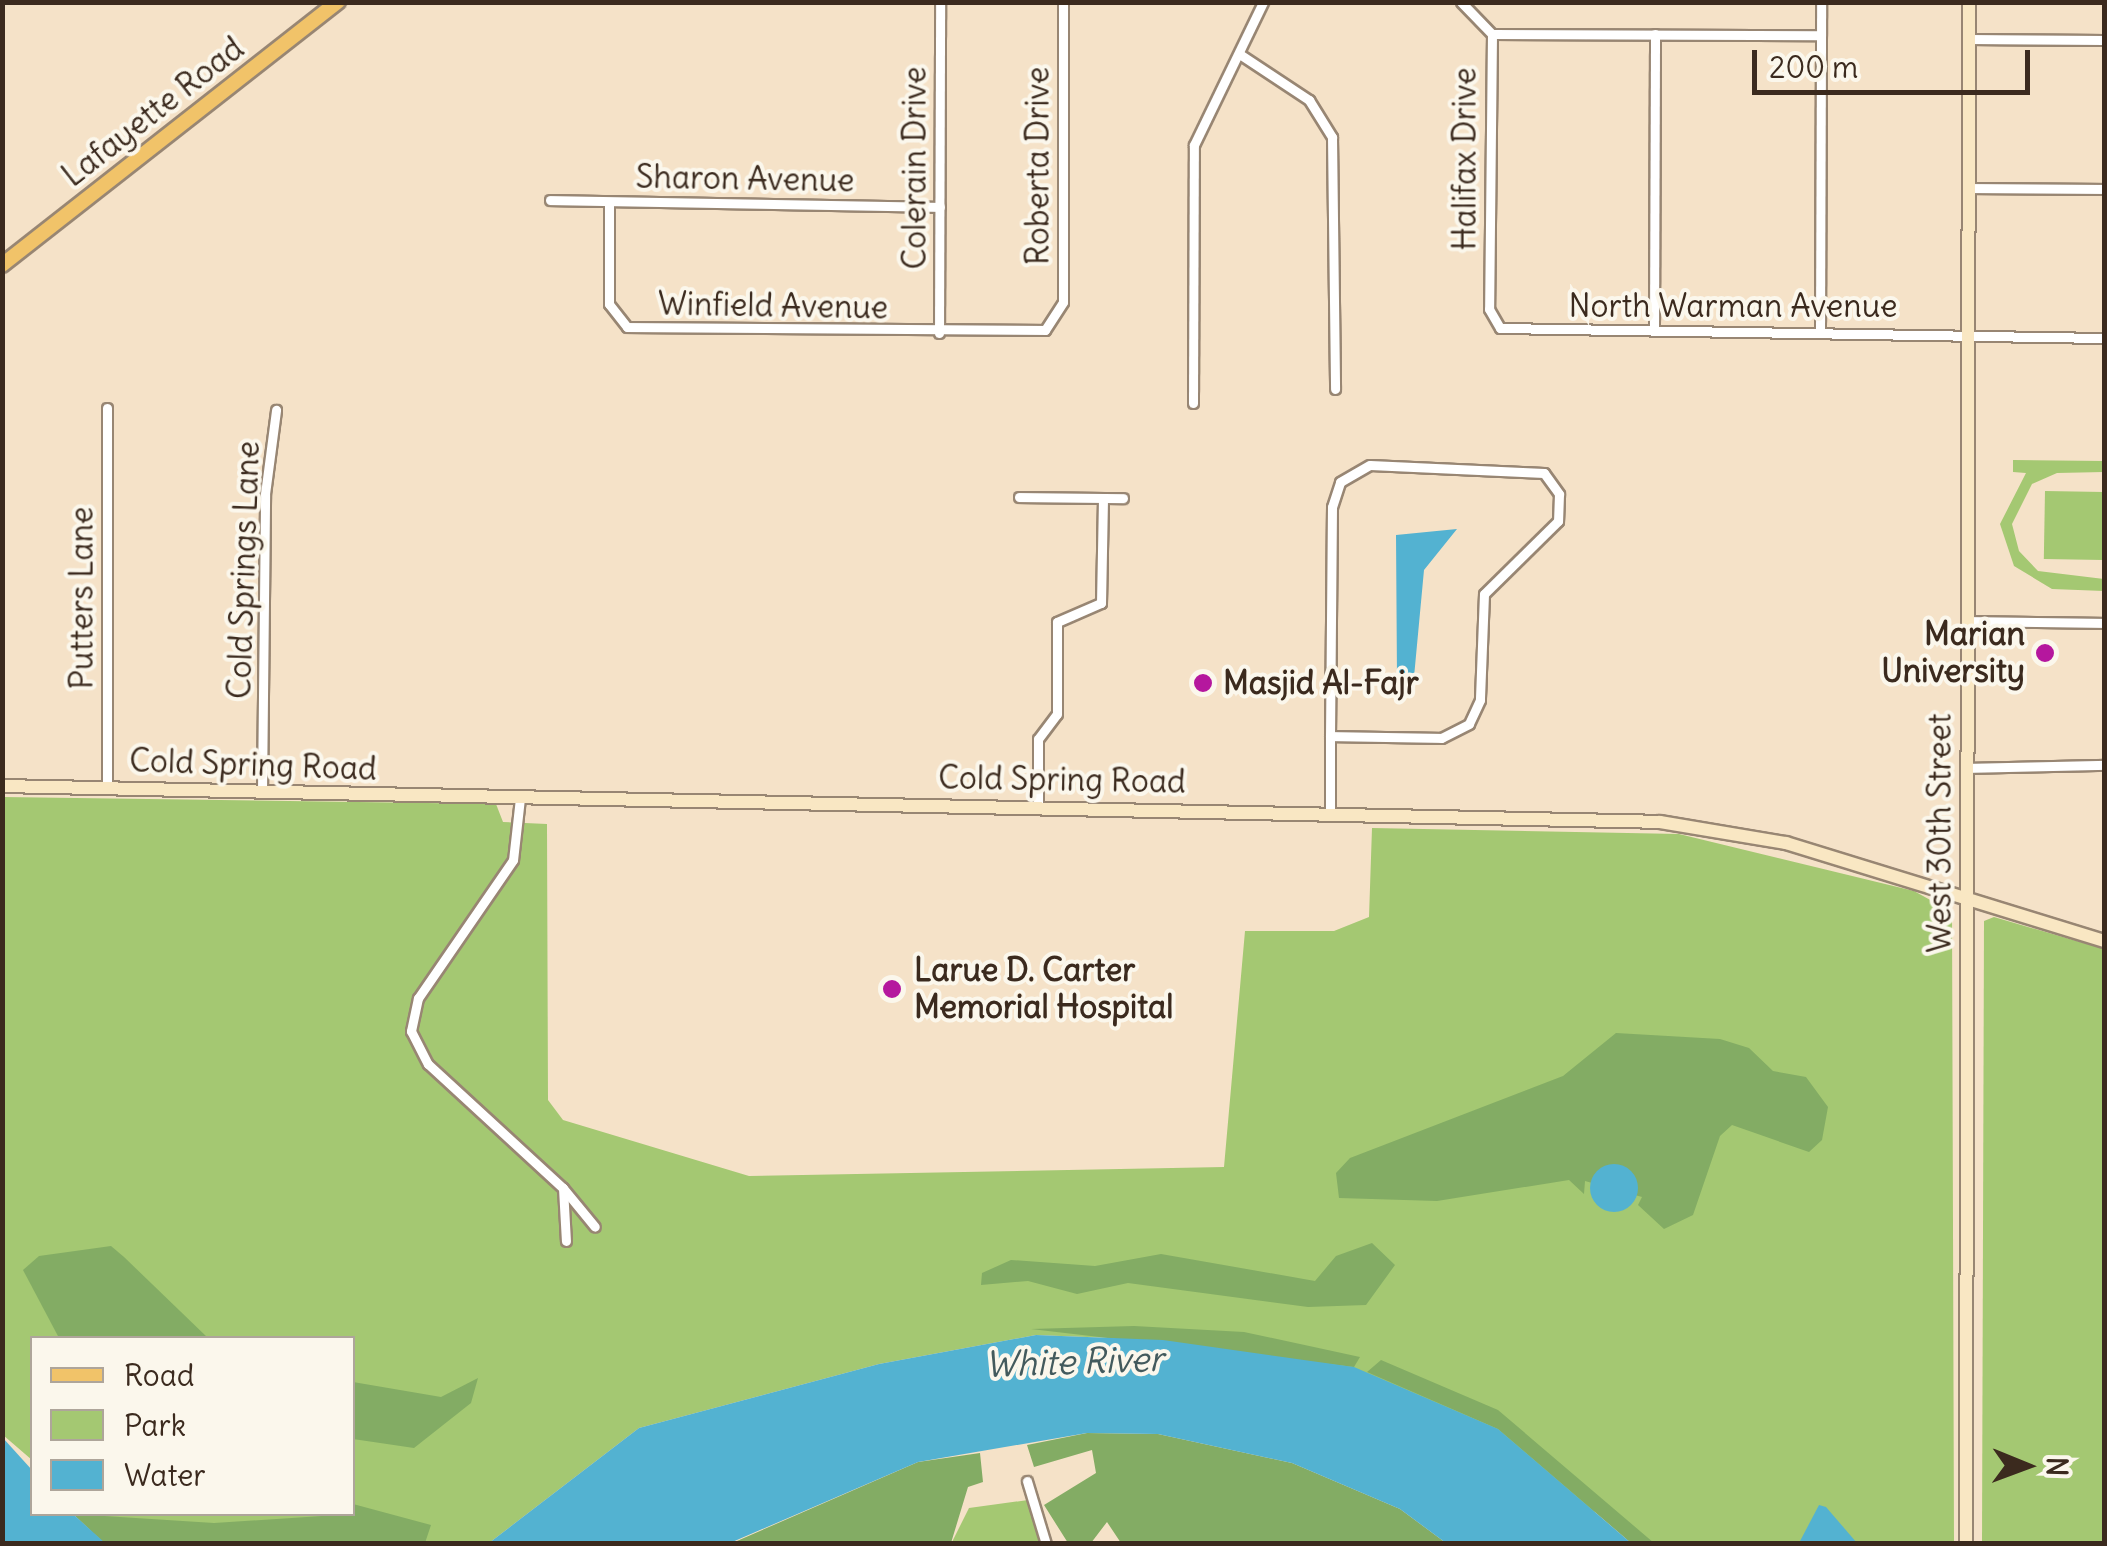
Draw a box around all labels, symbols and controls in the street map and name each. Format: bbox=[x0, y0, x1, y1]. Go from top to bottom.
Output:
street label: Lafayette Road bbox=[54, 29, 252, 195]
scale bar bbox=[1757, 30, 2034, 92]
text: 200 m bbox=[1769, 48, 1858, 86]
street label: Colerain Drive bbox=[896, 66, 934, 270]
street label: Roberta Drive bbox=[1019, 67, 1057, 265]
street label: Halifax Drive bbox=[1446, 68, 1484, 250]
street label: Sharon Avenue bbox=[635, 158, 855, 200]
street label: Winfield Avenue bbox=[657, 285, 889, 327]
street label: North Warman Avenue bbox=[1569, 287, 1897, 325]
street label: Cold Springs Lane bbox=[220, 440, 268, 700]
street label: Putters Lane bbox=[63, 507, 101, 689]
place label: Marian University bbox=[1881, 616, 2025, 691]
marker: Marian University bbox=[2034, 642, 2056, 664]
place label: Masjid Al-Fajr bbox=[1223, 664, 1419, 702]
marker: Masjid Al-Fajr bbox=[1192, 672, 1214, 694]
street label: West 30th Street bbox=[1921, 713, 1959, 953]
street label: Cold Spring Road bbox=[129, 741, 377, 789]
street label: Cold Spring Road bbox=[938, 759, 1186, 801]
place label: Larue D. Carter Memorial Hospital bbox=[914, 952, 1173, 1027]
marker: Larue D. Carter Memorial Hospital bbox=[879, 976, 905, 1002]
legend bbox=[30, 1336, 355, 1516]
water label: White River bbox=[984, 1337, 1164, 1385]
text: Road bbox=[124, 1356, 194, 1394]
text: Park bbox=[124, 1406, 186, 1444]
north arrow bbox=[1977, 1416, 2077, 1516]
text: Water bbox=[124, 1456, 206, 1494]
text: N bbox=[2039, 1457, 2075, 1477]

